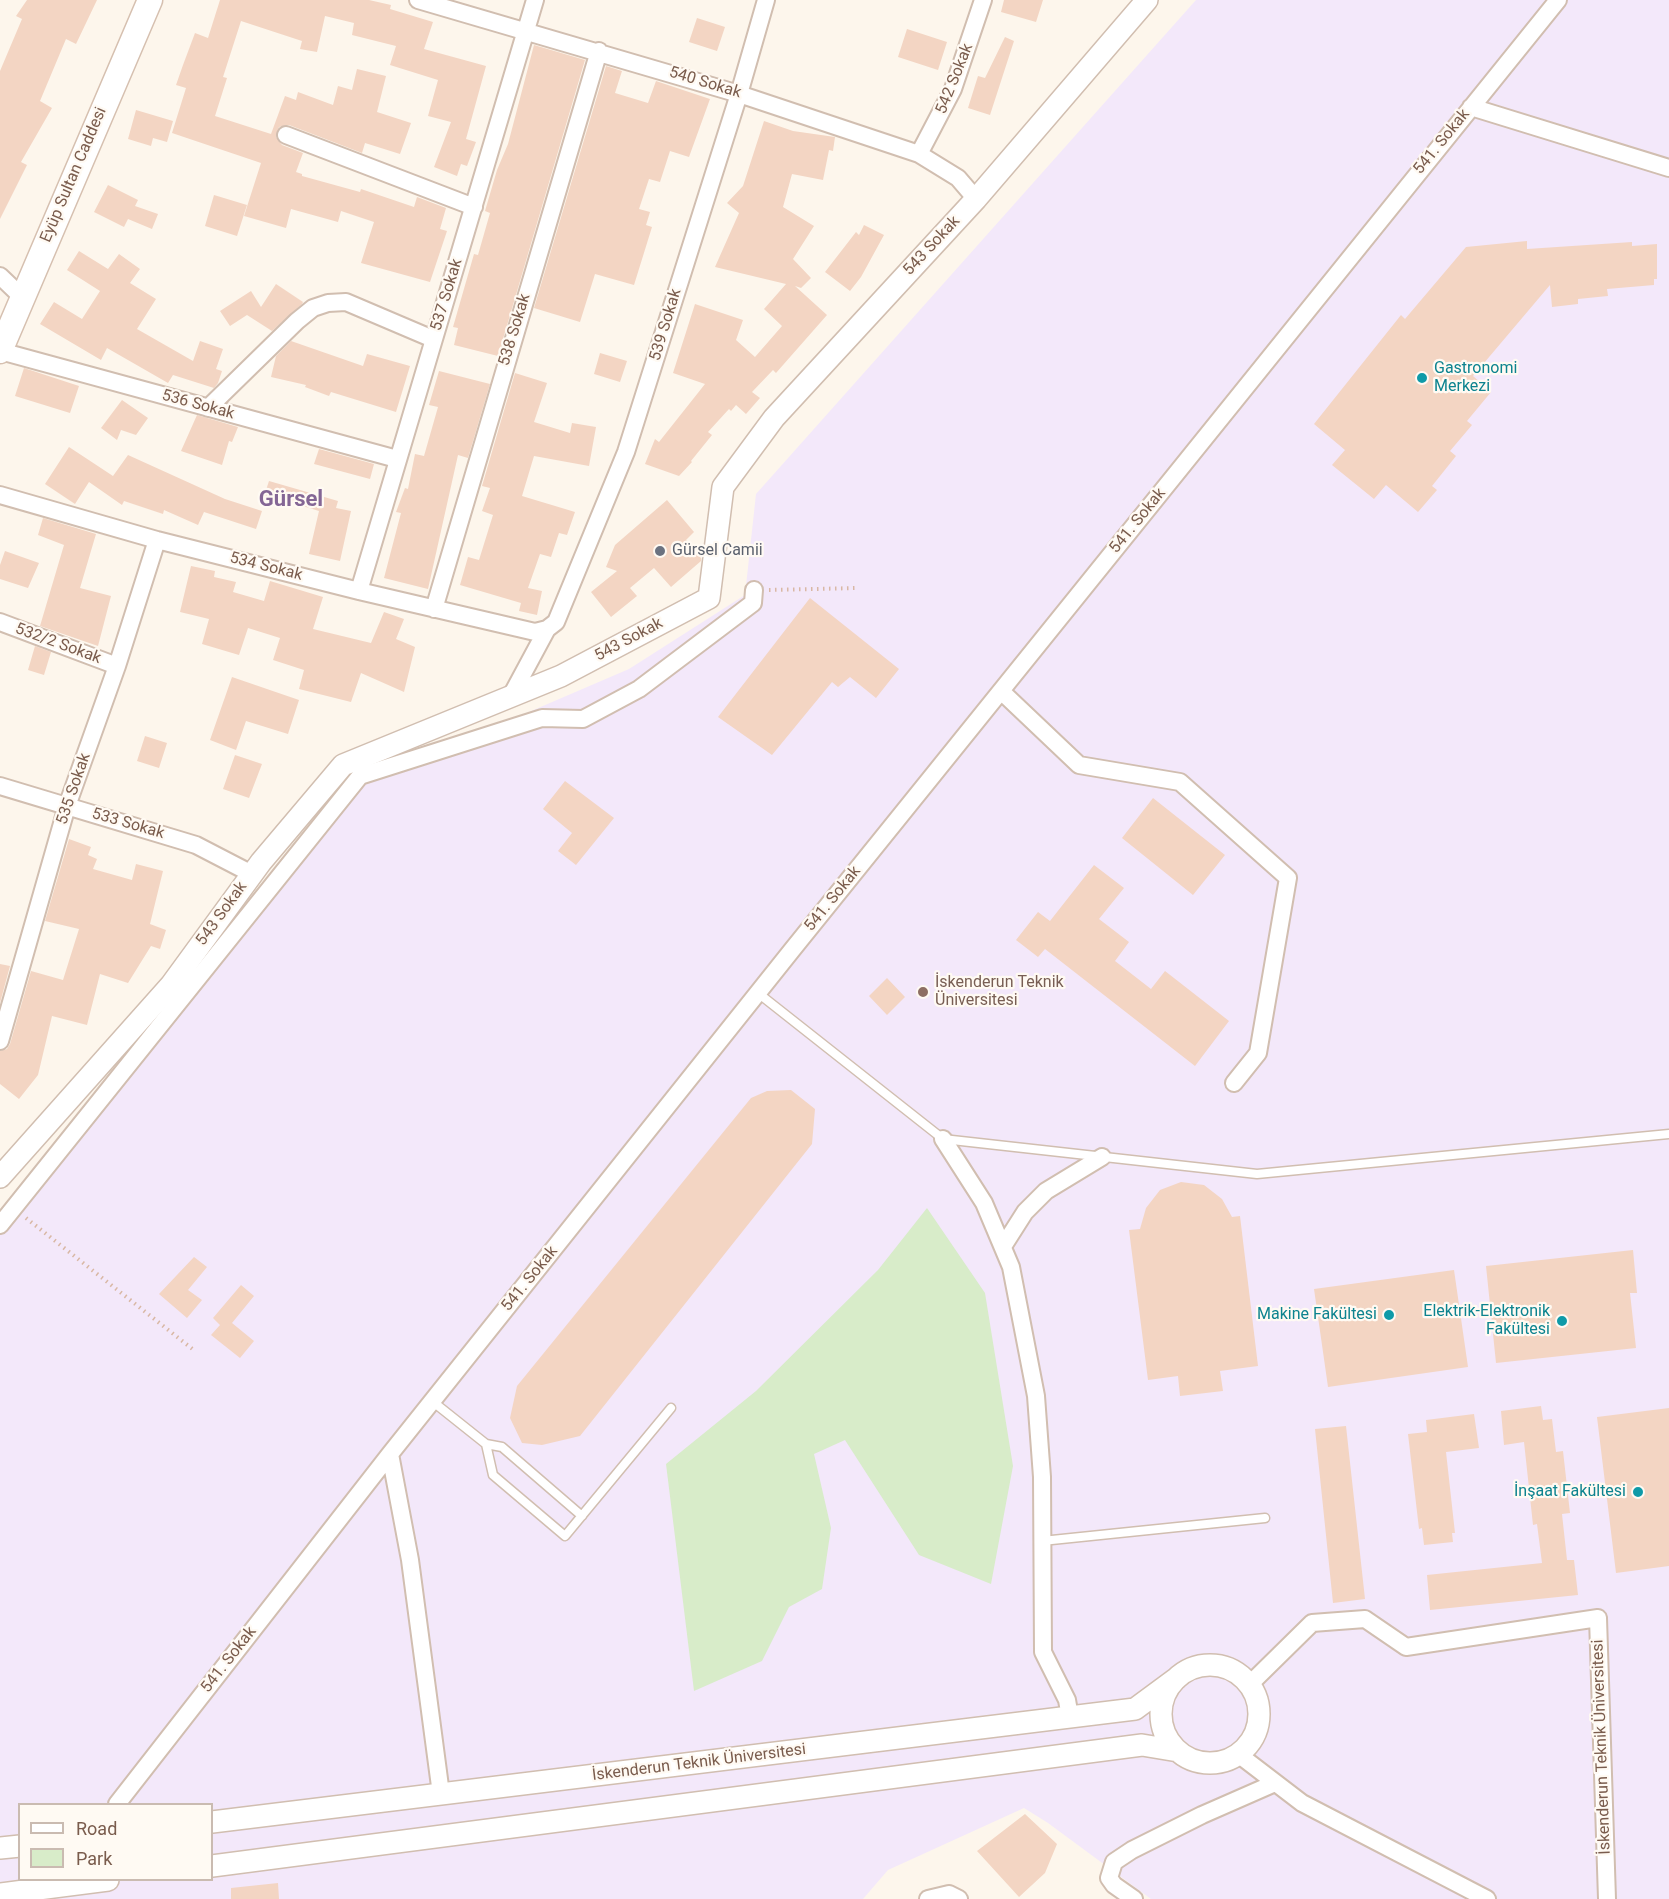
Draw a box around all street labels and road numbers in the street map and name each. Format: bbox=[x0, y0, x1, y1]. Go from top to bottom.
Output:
street label: 542 Sokak bbox=[932, 41, 978, 117]
street label: 540 Sokak bbox=[667, 63, 743, 103]
street label: Eyüp Sultan Caddesi bbox=[37, 105, 111, 245]
street label: 541. Sokak bbox=[1410, 105, 1474, 179]
street label: 543 Sokak bbox=[900, 212, 964, 280]
street label: 537 Sokak bbox=[427, 257, 467, 333]
street label: 539 Sokak bbox=[646, 287, 686, 363]
street label: 538 Sokak bbox=[495, 292, 535, 368]
street label: 536 Sokak bbox=[160, 386, 236, 424]
street label: 541. Sokak bbox=[1106, 484, 1170, 558]
street label: 534 Sokak bbox=[228, 549, 304, 585]
street label: 543 Sokak bbox=[592, 614, 666, 666]
street label: 532/2 Sokak bbox=[12, 620, 104, 668]
street label: 535 Sokak bbox=[53, 751, 95, 827]
street label: 533 Sokak bbox=[90, 805, 166, 843]
street label: 541. Sokak bbox=[801, 862, 865, 936]
street label: 543 Sokak bbox=[192, 878, 252, 950]
street label: 541. Sokak bbox=[498, 1242, 562, 1316]
street label: 541. Sokak bbox=[197, 1623, 261, 1697]
street label: İskenderun Teknik Üniversitesi bbox=[1589, 1639, 1615, 1855]
street label: İskenderun Teknik Üniversitesi bbox=[591, 1740, 807, 1786]

